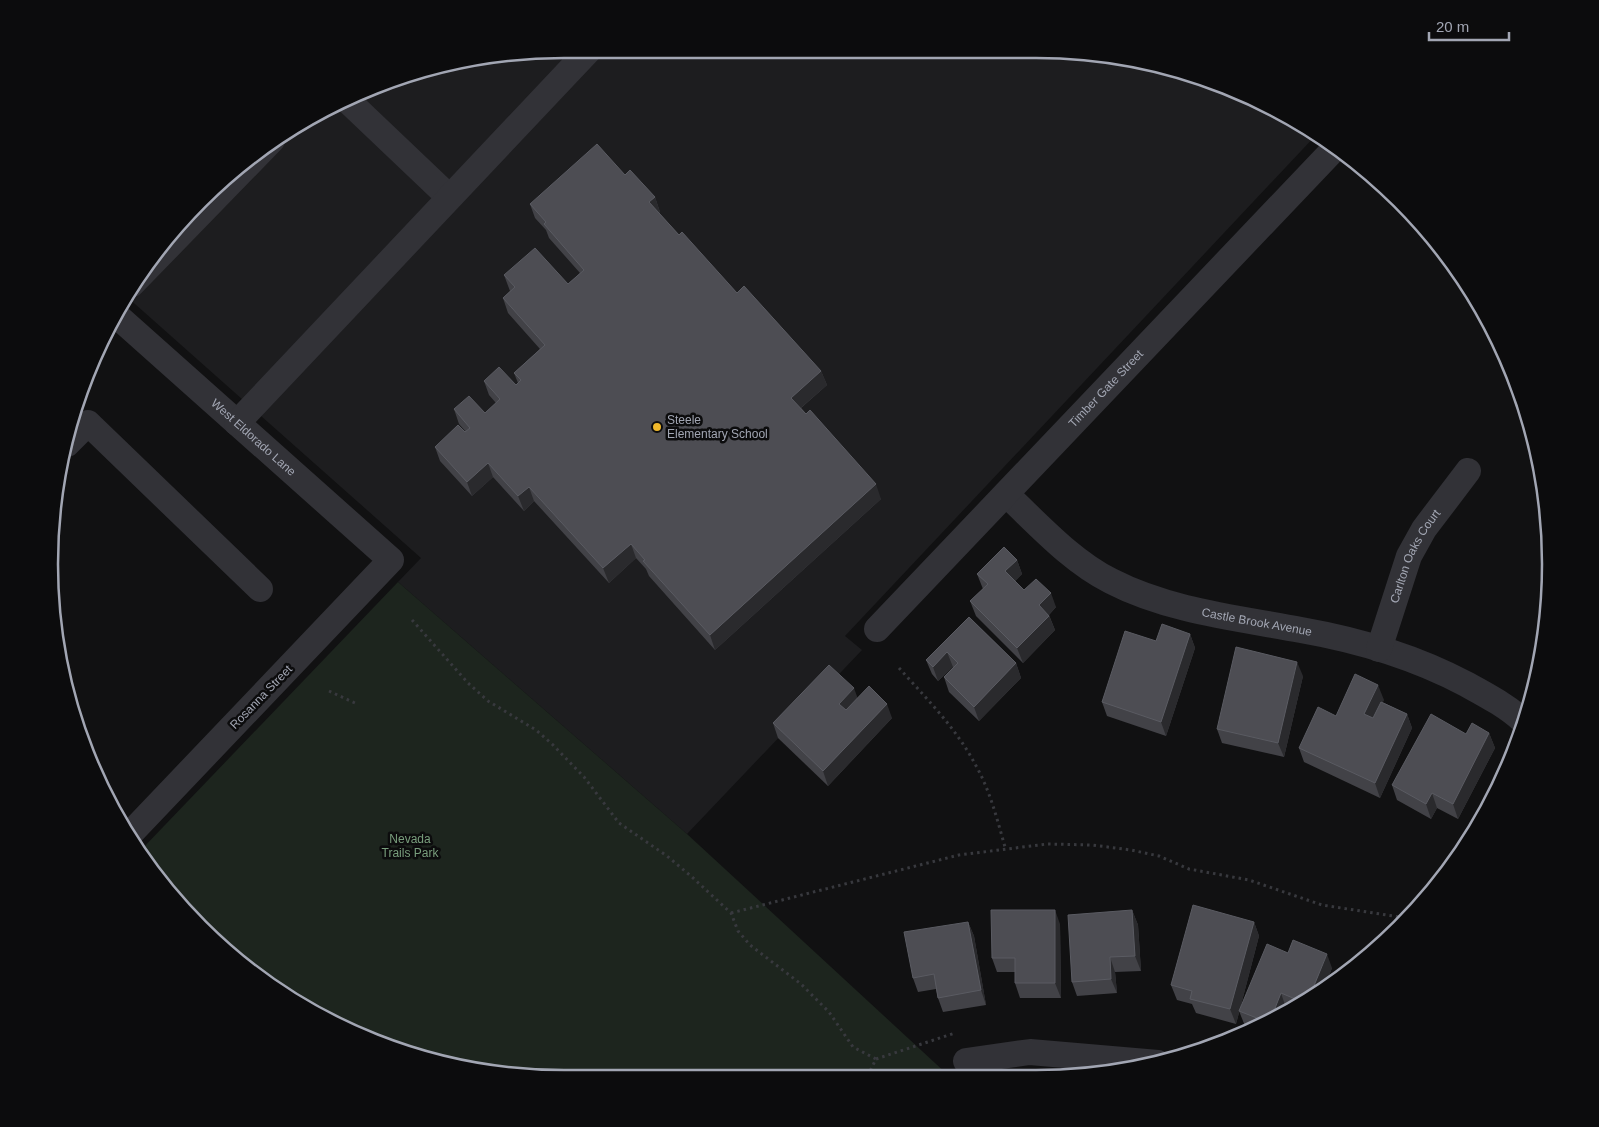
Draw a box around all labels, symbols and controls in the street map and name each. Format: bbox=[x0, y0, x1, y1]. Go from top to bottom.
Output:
scale bar bbox=[1429, 10, 1509, 42]
text: 20 m bbox=[1436, 18, 1469, 35]
street label: Timber Gate Street bbox=[1066, 346, 1147, 430]
street label: West Eldorado Lane bbox=[208, 396, 299, 479]
place label: Steele Elementary School bbox=[667, 413, 768, 441]
marker: Steele Elementary School bbox=[651, 421, 663, 433]
street label: Carlton Oaks Court bbox=[1387, 506, 1444, 605]
street label: Castle Brook Avenue bbox=[1200, 605, 1314, 639]
street label: Rosanna Street bbox=[227, 662, 295, 732]
park label: Nevada Trails Park bbox=[382, 832, 439, 860]

